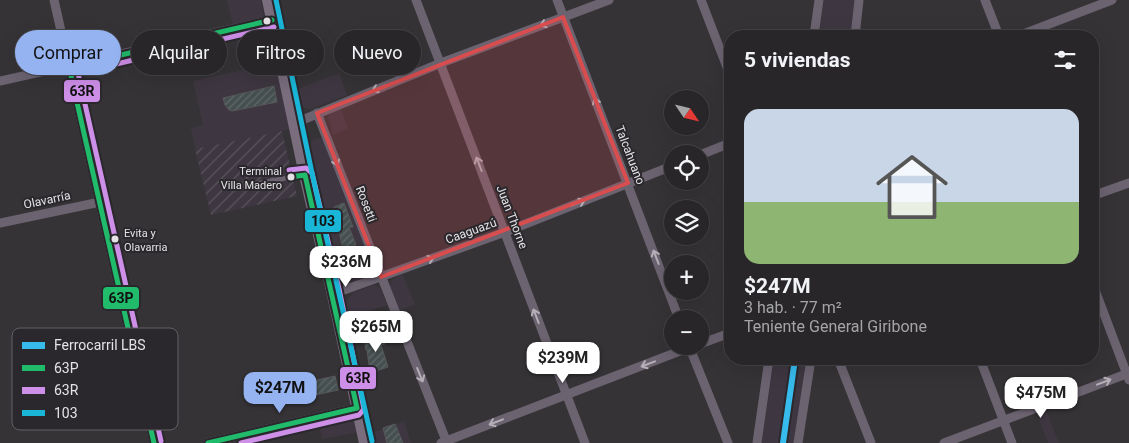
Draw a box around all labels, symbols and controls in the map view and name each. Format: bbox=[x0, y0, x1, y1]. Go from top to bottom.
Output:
unlabelled marker bbox=[262, 16, 272, 26]
one-way arrow bbox=[540, 19, 555, 28]
chip: Comprar bbox=[15, 30, 121, 75]
chip: Alquilar bbox=[131, 30, 227, 75]
chip: Filtros bbox=[237, 30, 324, 75]
chip: Nuevo bbox=[334, 30, 421, 75]
icon: filters bbox=[1051, 46, 1079, 74]
text: 5 viviendas bbox=[744, 48, 851, 72]
line badge: 63R bbox=[63, 79, 101, 103]
text: 63R bbox=[69, 83, 95, 99]
one-way arrow bbox=[372, 84, 387, 93]
north arrow bbox=[664, 90, 709, 135]
map controls bbox=[664, 90, 709, 355]
one-way arrow bbox=[592, 98, 602, 113]
street label: Talcahuano bbox=[612, 124, 648, 187]
icon: home bbox=[867, 142, 957, 232]
button: locate bbox=[664, 145, 709, 190]
one-way arrow bbox=[330, 151, 340, 166]
one-way arrow bbox=[474, 157, 483, 172]
place label: Terminal Villa Madero bbox=[221, 165, 282, 192]
marker: Terminal Villa Madero bbox=[286, 172, 296, 182]
street label: Juan Thorne bbox=[493, 183, 531, 251]
street label: Rosetti bbox=[353, 184, 379, 224]
street label: Olavarría bbox=[22, 188, 72, 212]
one-way arrow bbox=[571, 197, 586, 206]
button: layers bbox=[664, 200, 709, 245]
line badge: 103 bbox=[304, 209, 342, 233]
text: 103 bbox=[311, 213, 335, 229]
street label: Caaguazú bbox=[444, 215, 498, 247]
place label: Evita y Olavarria bbox=[124, 227, 168, 254]
marker: Evita y Olavarria bbox=[110, 234, 120, 244]
pin: $236M bbox=[311, 246, 381, 288]
one-way arrow bbox=[651, 250, 660, 265]
text: $236M bbox=[321, 252, 371, 271]
one-way arrow bbox=[418, 255, 434, 264]
button: + bbox=[664, 255, 709, 300]
text: $247M bbox=[744, 274, 811, 298]
line badge: 63P bbox=[102, 286, 140, 310]
text: 63P bbox=[108, 290, 134, 306]
text: 3 hab. · 77 m² bbox=[744, 298, 842, 317]
one-way arrow bbox=[531, 309, 541, 324]
pin: $265M bbox=[341, 310, 411, 353]
button: − bbox=[664, 310, 709, 355]
text: $265M bbox=[351, 317, 401, 336]
text: Teniente General Giribone bbox=[744, 317, 927, 336]
legend bbox=[12, 328, 178, 430]
text: Ferrocarril LBS bbox=[54, 337, 146, 353]
pin: $239M bbox=[528, 342, 598, 384]
text: $239M bbox=[538, 348, 588, 367]
text: 63P bbox=[54, 360, 79, 376]
one-way arrow bbox=[641, 360, 656, 369]
line badge: 63R bbox=[339, 366, 377, 390]
one-way arrow bbox=[415, 367, 425, 382]
text: 63R bbox=[345, 370, 371, 386]
pin: $247M bbox=[245, 372, 315, 414]
pin: $475M bbox=[1006, 376, 1076, 419]
one-way arrow bbox=[1096, 377, 1111, 386]
text: $247M bbox=[255, 378, 305, 397]
text: 63R bbox=[54, 382, 79, 398]
text: $475M bbox=[1016, 383, 1066, 402]
text: 103 bbox=[54, 405, 78, 421]
one-way arrow bbox=[489, 418, 504, 427]

